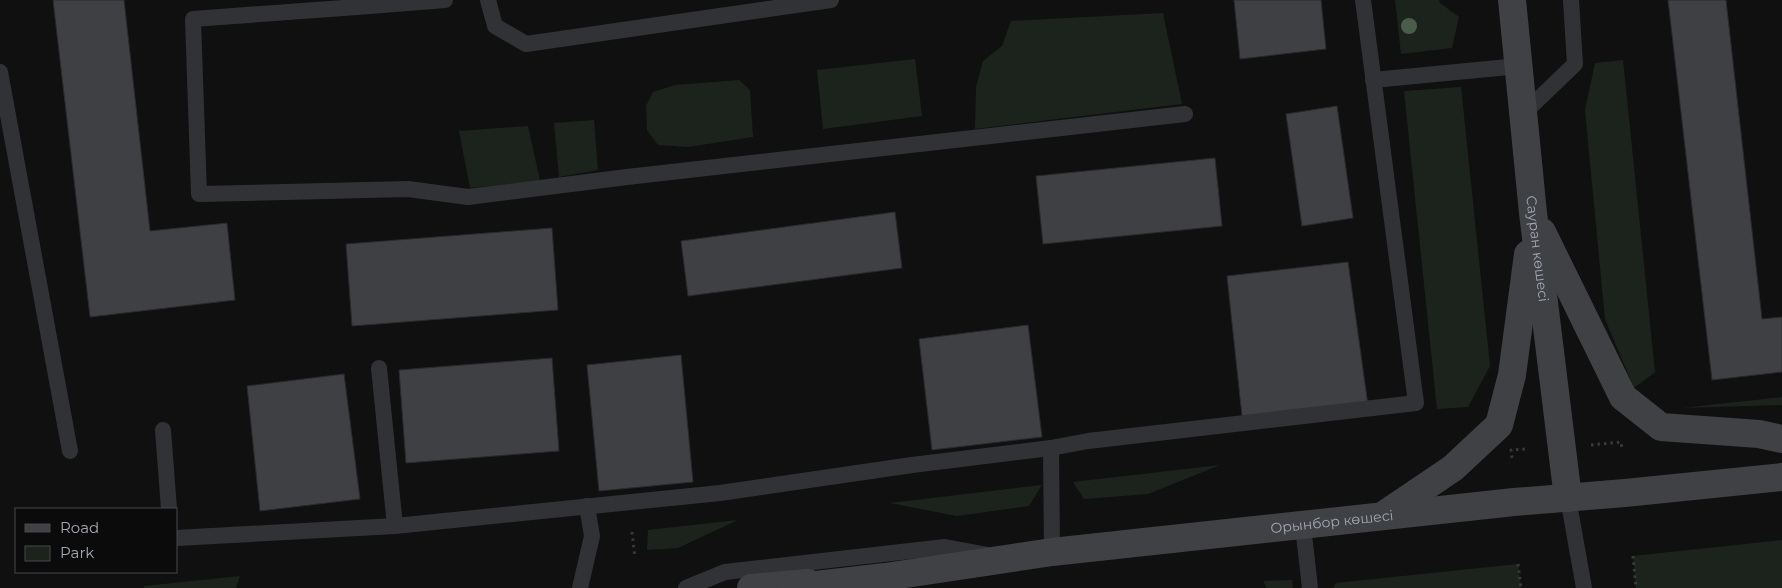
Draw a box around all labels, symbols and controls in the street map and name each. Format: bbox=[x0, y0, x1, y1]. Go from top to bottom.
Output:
street label: Сауран көшесі bbox=[1522, 195, 1553, 303]
street label: Орынбор көшесі bbox=[1269, 506, 1394, 537]
legend bbox=[15, 508, 178, 573]
text: Road bbox=[60, 518, 99, 537]
text: Park bbox=[60, 543, 94, 562]

